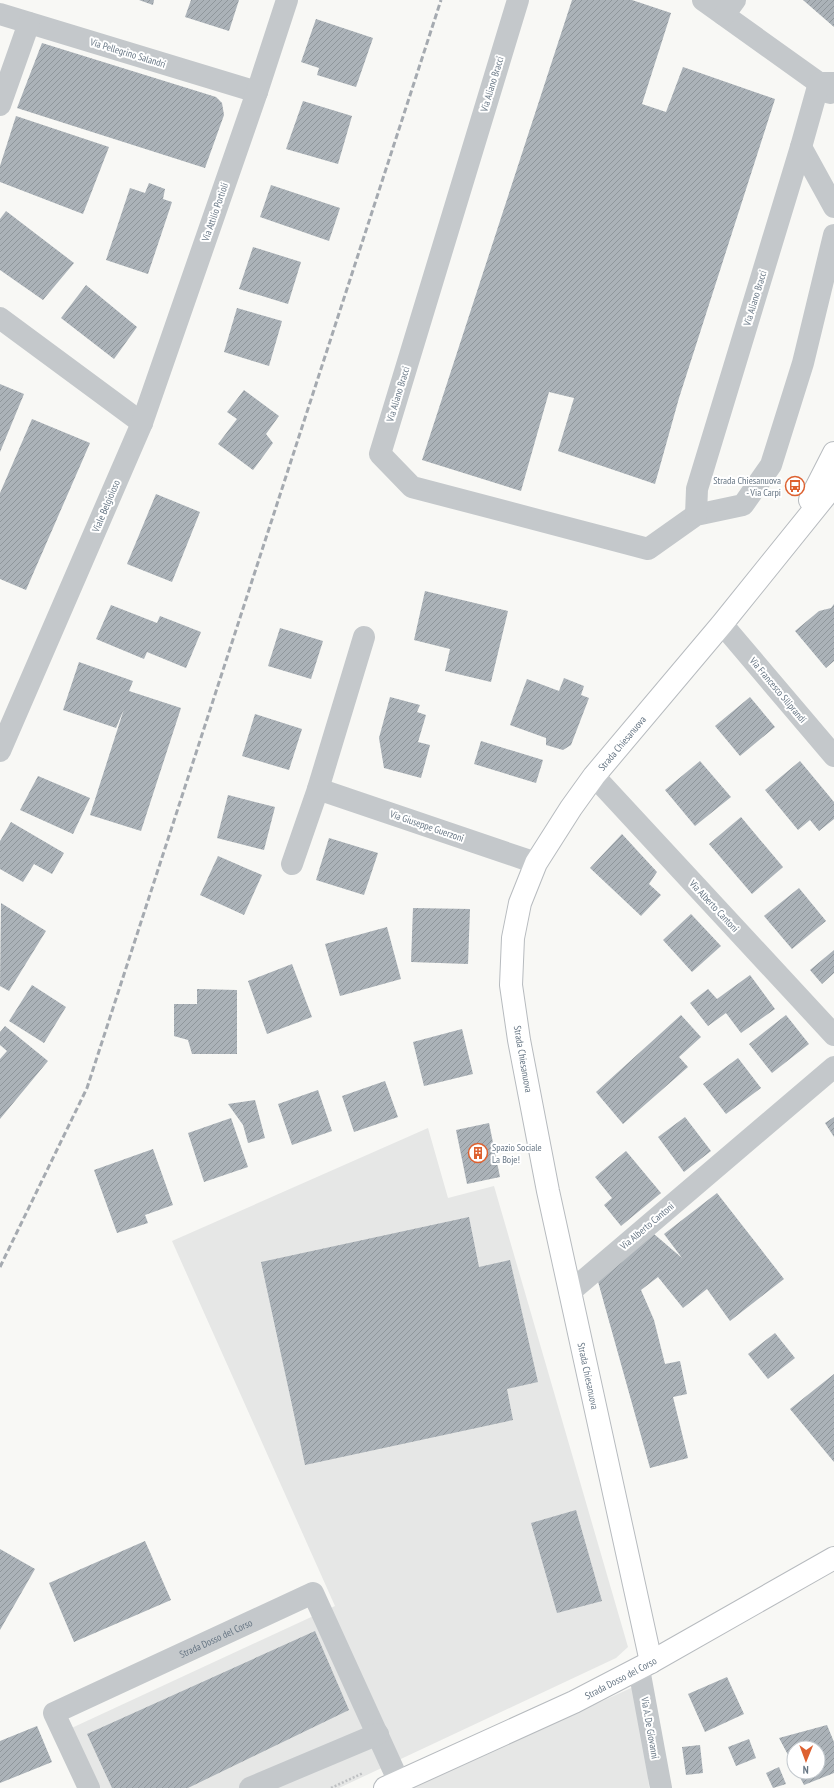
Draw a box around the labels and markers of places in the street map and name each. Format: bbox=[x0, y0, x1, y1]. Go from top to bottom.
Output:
place label: Strada Chiesanuova - Via Carpi bbox=[713, 474, 781, 499]
bus stop icon: Strada Chiesanuova - Via Carpi bbox=[784, 475, 806, 497]
place label: Spazio Sociale La Boje! bbox=[492, 1141, 542, 1166]
building icon: Spazio Sociale La Boje! bbox=[467, 1142, 489, 1164]

